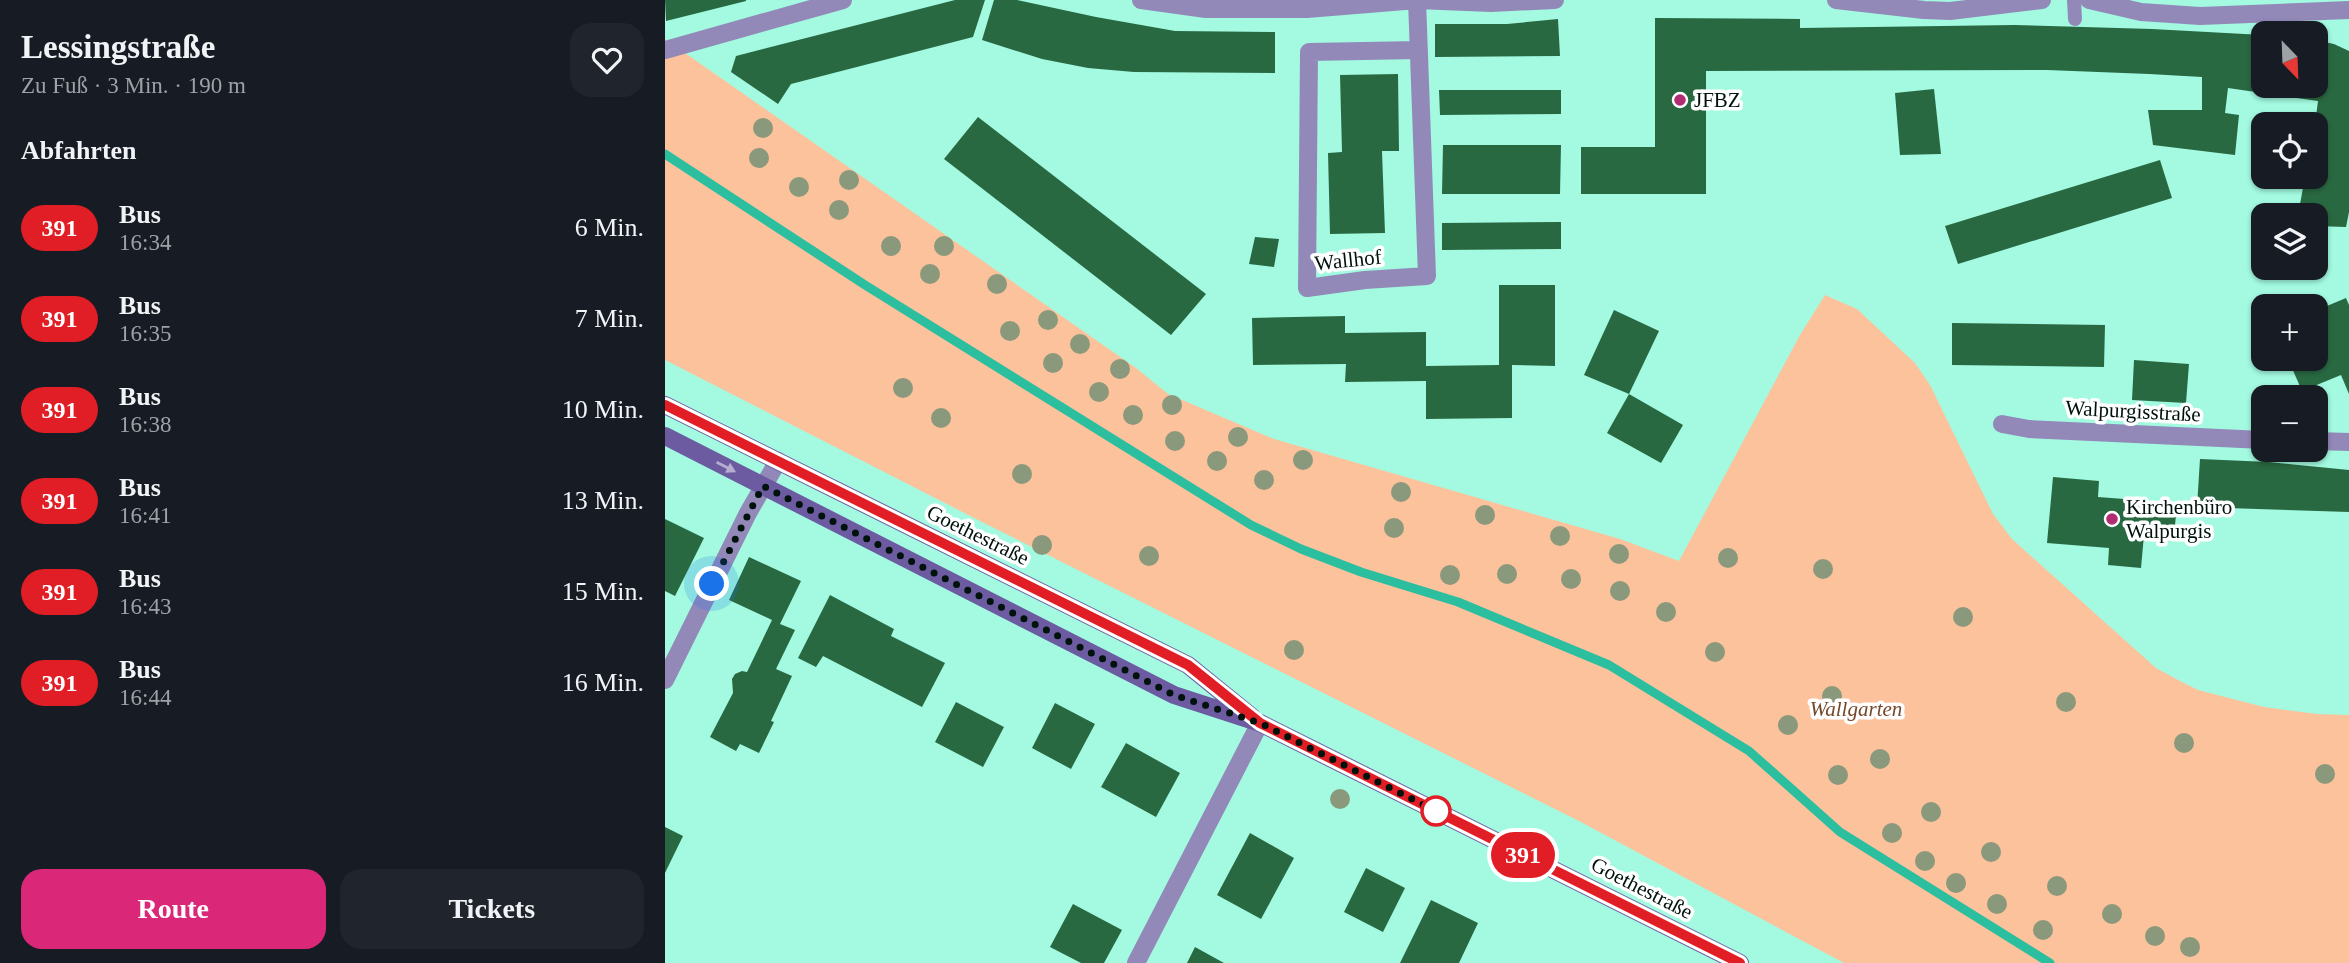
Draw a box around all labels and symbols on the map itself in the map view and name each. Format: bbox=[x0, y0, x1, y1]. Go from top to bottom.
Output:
north arrow bbox=[2251, 21, 2327, 98]
place label: JFBZ bbox=[1694, 88, 1741, 112]
marker: JFBZ bbox=[1672, 92, 1688, 108]
street label: Wallhof bbox=[1313, 245, 1383, 275]
street label: Walpurgisstraße bbox=[2065, 395, 2201, 427]
one-way arrow bbox=[716, 462, 736, 473]
place label: Kirchenbüro Walpurgis bbox=[2126, 495, 2232, 543]
street label: Goethestraße bbox=[923, 500, 1033, 570]
marker: Kirchenbüro Walpurgis bbox=[2104, 511, 2120, 527]
your location bbox=[694, 566, 729, 601]
park label: Wallgarten bbox=[1810, 697, 1902, 721]
unlabelled marker bbox=[1421, 796, 1451, 826]
line badge: 391 bbox=[1483, 832, 1563, 878]
street label: Goethestraße bbox=[1587, 852, 1697, 924]

